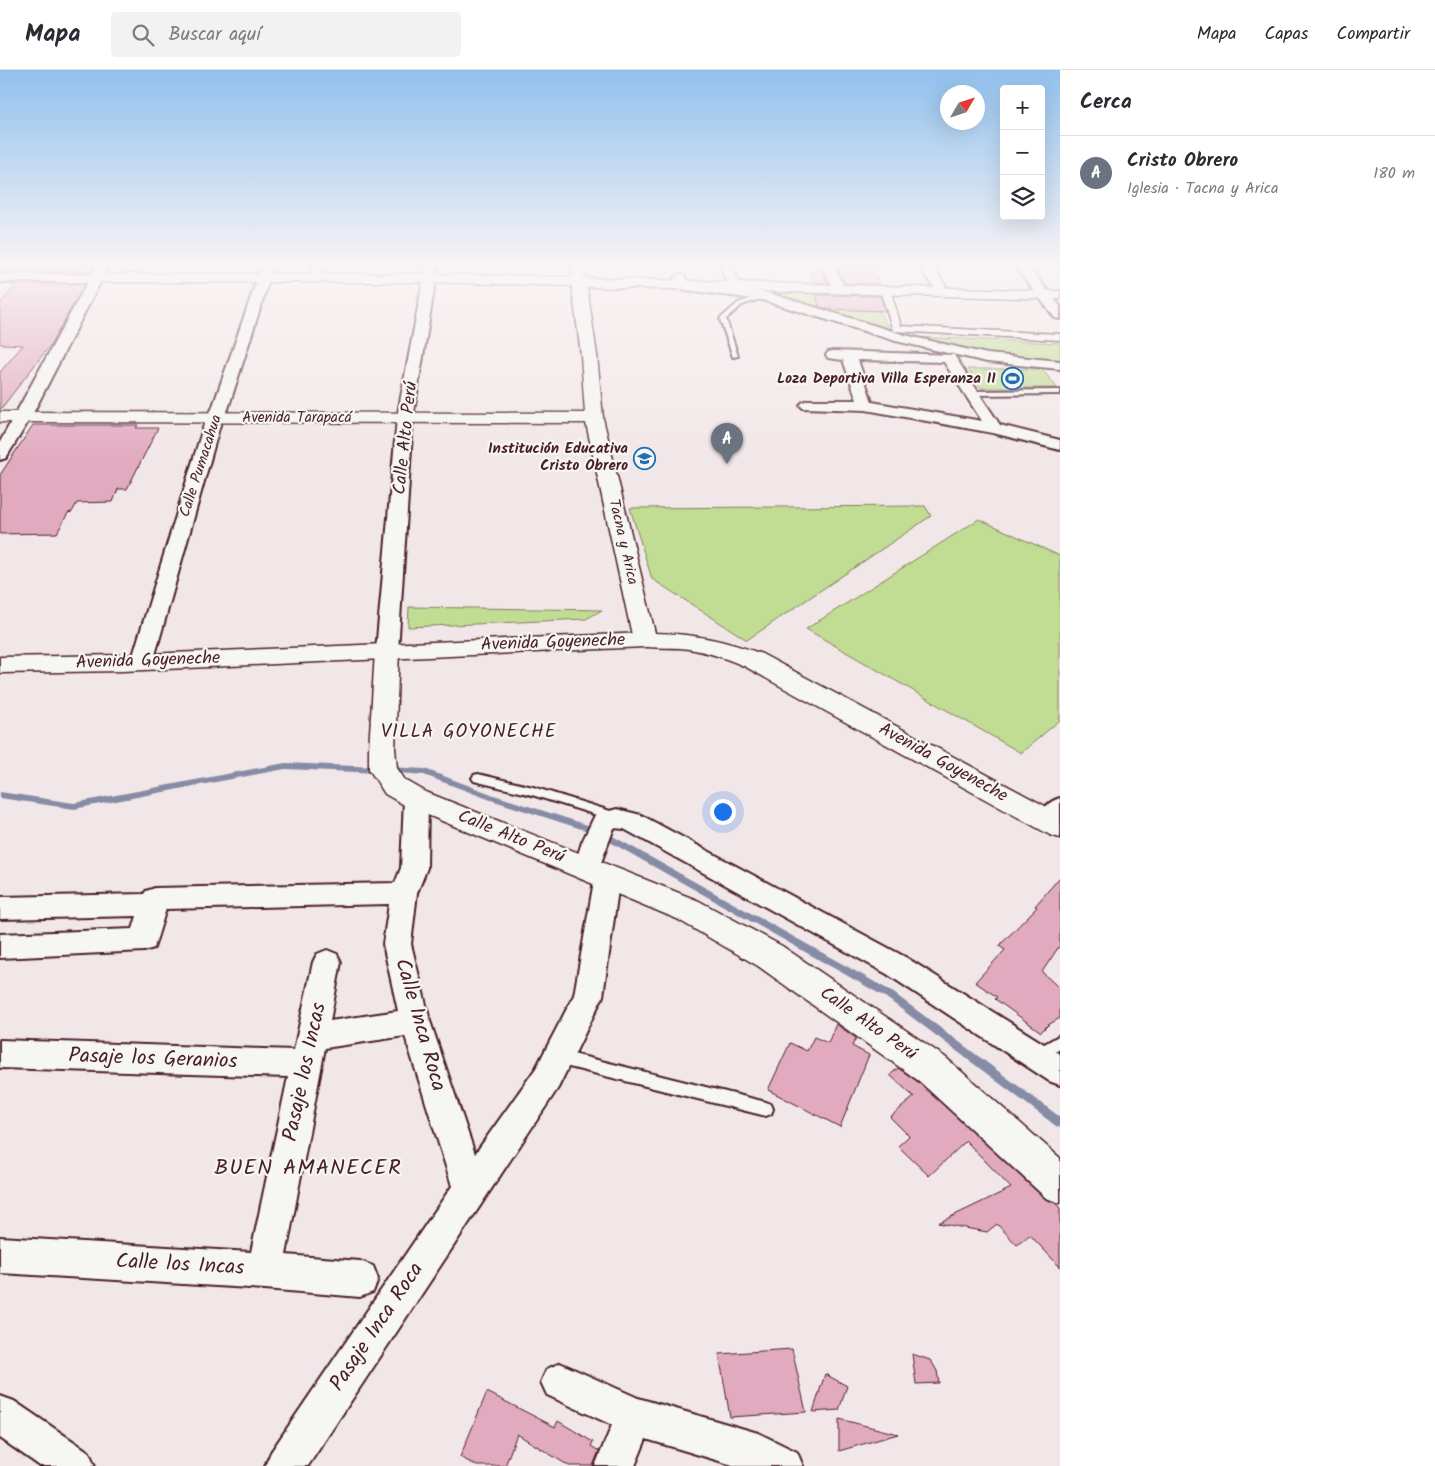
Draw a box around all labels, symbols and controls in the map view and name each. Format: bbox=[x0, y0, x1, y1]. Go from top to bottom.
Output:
search box bbox=[111, 12, 461, 57]
text: Mapa bbox=[25, 15, 81, 54]
text: Buscar aquí bbox=[169, 20, 261, 50]
text: Mapa bbox=[1197, 20, 1237, 49]
text: Capas bbox=[1265, 20, 1309, 49]
text: Compartir bbox=[1337, 20, 1410, 49]
icon: search bbox=[129, 21, 157, 49]
north arrow bbox=[940, 85, 985, 130]
map controls bbox=[1000, 85, 1045, 220]
button: + bbox=[1000, 85, 1045, 130]
text: Cerca bbox=[1080, 86, 1132, 119]
button: − bbox=[1000, 130, 1045, 175]
text: Cristo Obrero bbox=[1127, 146, 1238, 176]
text: A bbox=[1091, 161, 1101, 186]
text: 180 m bbox=[1373, 161, 1415, 186]
button: layers bbox=[1000, 175, 1045, 220]
text: Iglesia · Tacna y Arica bbox=[1127, 176, 1278, 201]
place label: Loza Deportiva Villa Esperanza II bbox=[777, 367, 996, 391]
sports icon: Loza Deportiva Villa Esperanza II bbox=[1000, 367, 1024, 391]
street label: Calle Alto Perú bbox=[386, 380, 426, 496]
street label: Avenida Tarapacá bbox=[242, 406, 354, 430]
street label: Calle Pumacahua bbox=[173, 412, 229, 520]
pin: A bbox=[711, 423, 743, 464]
place label: Institución Educativa Cristo Obrero bbox=[488, 437, 628, 478]
school or university icon: Institución Educativa Cristo Obrero bbox=[632, 446, 656, 470]
street label: Tacna y Arica bbox=[601, 497, 645, 587]
street label: Avenida Goyeneche bbox=[480, 626, 626, 660]
street label: Avenida Goyeneche bbox=[75, 644, 221, 678]
street label: Avenida Goyeneche bbox=[873, 715, 1013, 811]
district label: VILLA GOYONECHE bbox=[381, 717, 557, 747]
your location bbox=[710, 799, 736, 825]
street label: Calle Alto Perú bbox=[453, 802, 569, 872]
street label: Calle Inca Roca bbox=[385, 955, 455, 1095]
street label: Calle Alto Perú bbox=[813, 980, 923, 1069]
street label: Pasaje los Incas bbox=[274, 1000, 336, 1144]
street label: Pasaje los Geranios bbox=[68, 1040, 238, 1078]
district label: BUEN AMANECER bbox=[214, 1151, 402, 1186]
street label: Calle los Incas bbox=[115, 1245, 245, 1285]
street label: Pasaje Inca Roca bbox=[322, 1256, 432, 1398]

